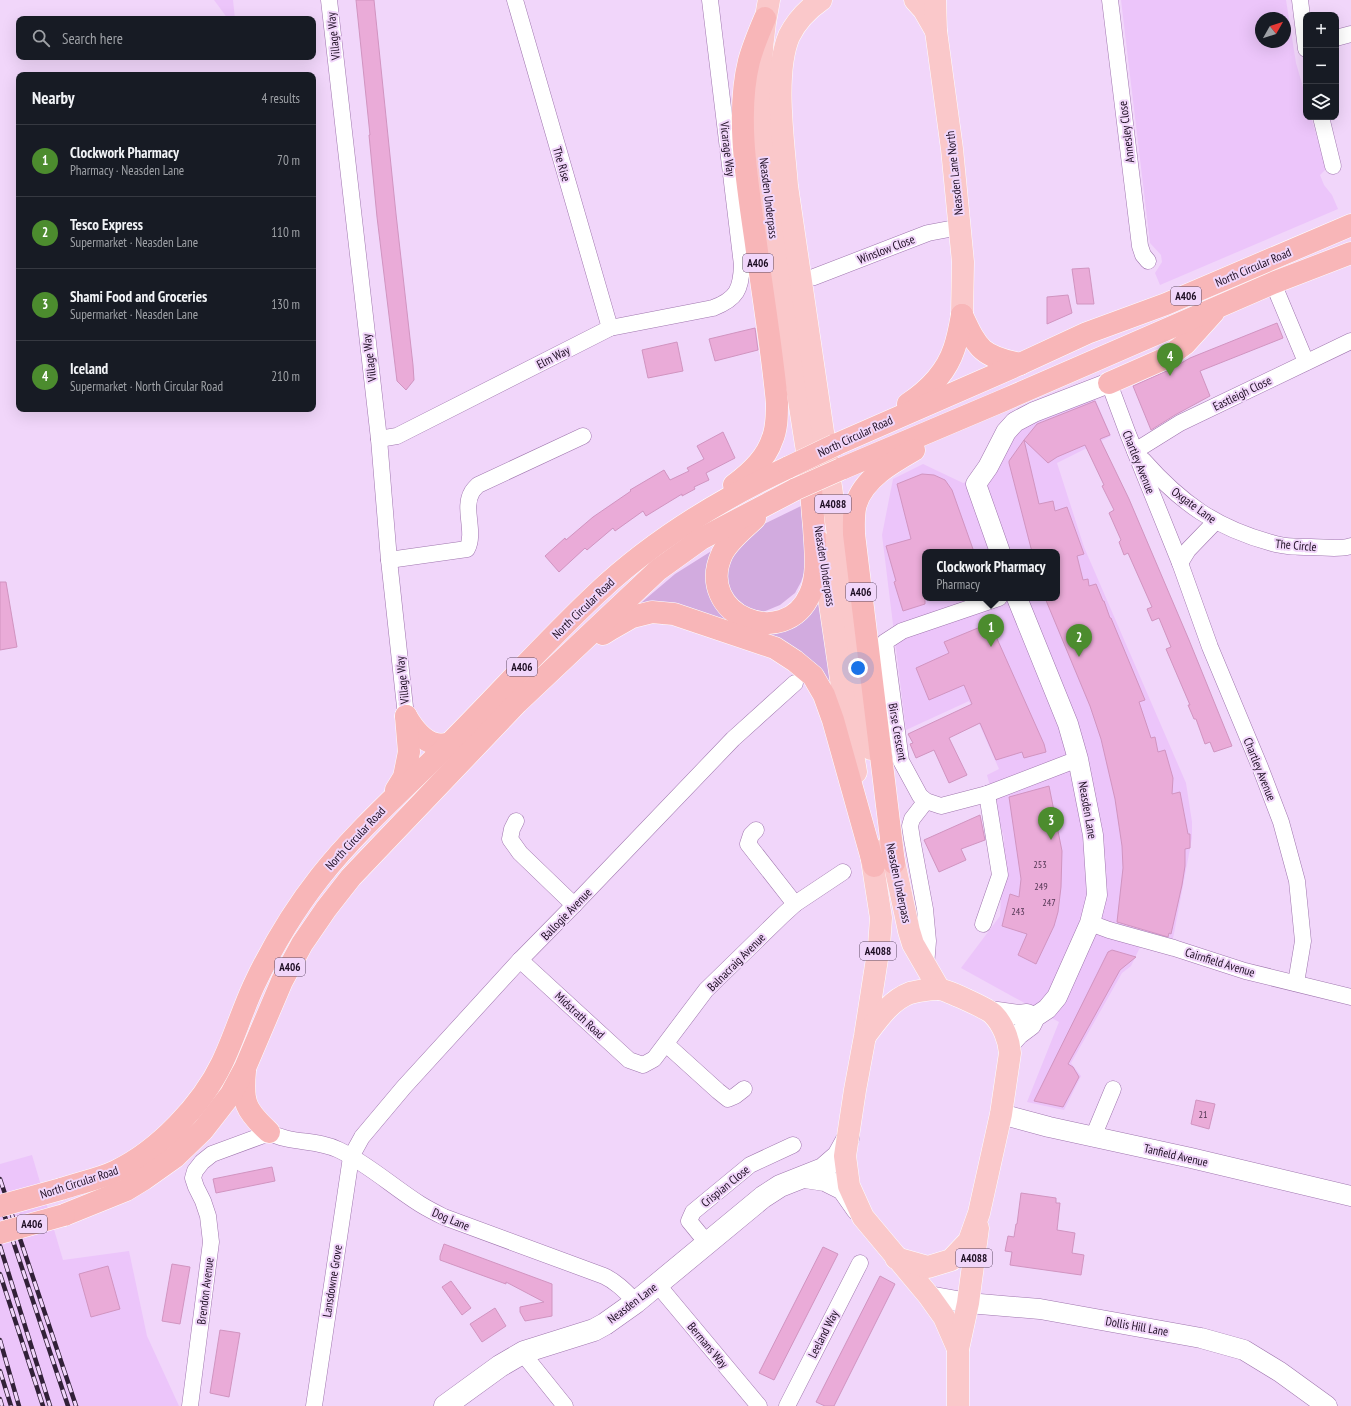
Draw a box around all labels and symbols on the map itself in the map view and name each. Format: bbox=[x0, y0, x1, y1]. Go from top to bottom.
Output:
street label: Village Way bbox=[323, 11, 343, 62]
north arrow bbox=[1255, 12, 1291, 48]
street label: Annesley Close bbox=[1115, 100, 1137, 164]
street label: Vicarage Way bbox=[717, 120, 739, 178]
street label: Neasden Lane North bbox=[942, 130, 966, 216]
street label: The Rise bbox=[550, 145, 574, 183]
street label: Neasden Underpass bbox=[757, 157, 781, 239]
street label: Winslow Close bbox=[855, 231, 917, 267]
street label: North Circular Road bbox=[1213, 244, 1293, 290]
road number: A406 bbox=[743, 254, 773, 272]
road number: A406 bbox=[1171, 287, 1201, 305]
street label: Village Way bbox=[359, 333, 379, 384]
street label: Elm Way bbox=[534, 342, 572, 372]
pin: 4 bbox=[1157, 343, 1183, 376]
street label: Eastleigh Close bbox=[1210, 372, 1274, 414]
street label: North Circular Road bbox=[815, 412, 895, 460]
street label: Chartley Avenue bbox=[1120, 428, 1158, 496]
street label: Oxgate Lane bbox=[1169, 484, 1219, 526]
road number: A4088 bbox=[815, 495, 851, 513]
street label: Neasden Underpass bbox=[811, 525, 839, 607]
street label: The Circle bbox=[1275, 536, 1317, 554]
street label: North Circular Road bbox=[549, 574, 617, 642]
road number: A406 bbox=[846, 583, 876, 601]
pin: 1 bbox=[978, 614, 1004, 647]
pin: 2 bbox=[1066, 624, 1092, 657]
street label: Village Way bbox=[392, 655, 412, 706]
road number: A406 bbox=[507, 658, 537, 676]
your location bbox=[848, 658, 868, 678]
street label: Birse Crescent bbox=[886, 702, 911, 763]
street label: Chartley Avenue bbox=[1241, 735, 1279, 803]
street label: Neasden Lane bbox=[1076, 780, 1100, 840]
street label: North Circular Road bbox=[322, 803, 388, 873]
pin: 3 bbox=[1038, 807, 1064, 840]
street label: Neasden Underpass bbox=[883, 842, 915, 924]
house number: 253 bbox=[1033, 858, 1047, 871]
house number: 249 bbox=[1034, 880, 1048, 893]
street label: Ballogie Avenue bbox=[537, 885, 595, 943]
house number: 247 bbox=[1042, 896, 1056, 909]
house number: 243 bbox=[1011, 905, 1025, 918]
street label: Balnacraig Avenue bbox=[704, 930, 768, 994]
road number: A4088 bbox=[860, 942, 896, 960]
street label: Cairnfield Avenue bbox=[1183, 944, 1257, 980]
road number: A406 bbox=[275, 958, 305, 976]
street label: Midstrath Road bbox=[552, 988, 608, 1042]
house number: 21 bbox=[1199, 1108, 1208, 1121]
street label: Tanfield Avenue bbox=[1143, 1140, 1209, 1170]
street label: North Circular Road bbox=[38, 1162, 120, 1202]
street label: Crispian Close bbox=[698, 1162, 752, 1210]
street label: Dog Lane bbox=[430, 1204, 472, 1234]
road number: A406 bbox=[17, 1215, 47, 1233]
street label: Lansdowne Grove bbox=[319, 1244, 345, 1318]
road number: A4088 bbox=[956, 1249, 992, 1267]
street label: Brendon Avenue bbox=[193, 1257, 217, 1325]
street label: Neasden Lane bbox=[604, 1280, 660, 1326]
street label: Leeland Way bbox=[805, 1307, 842, 1360]
street label: Dollis Hill Lane bbox=[1105, 1313, 1170, 1339]
street label: Bermans Way bbox=[685, 1319, 732, 1371]

